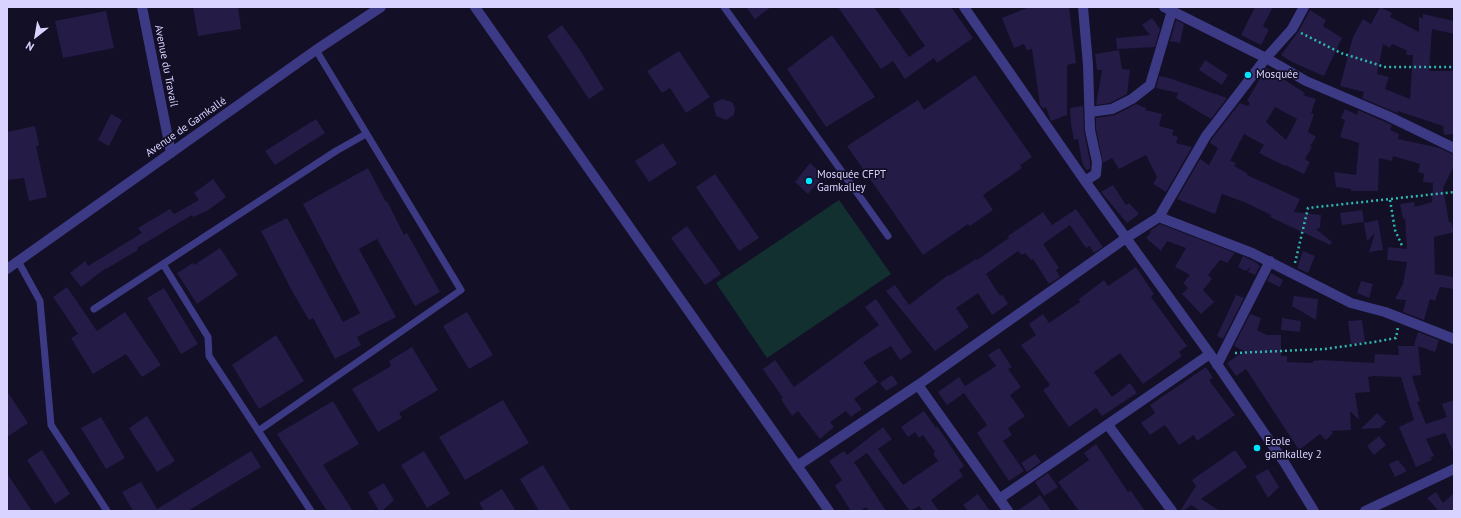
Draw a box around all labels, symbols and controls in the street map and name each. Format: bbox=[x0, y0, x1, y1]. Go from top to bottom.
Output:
north arrow bbox=[16, 16, 56, 56]
street label: Avenue du Travail bbox=[152, 24, 180, 108]
text: N bbox=[23, 38, 37, 54]
place label: Mosquée bbox=[1256, 68, 1298, 82]
marker: Mosquée bbox=[1243, 70, 1253, 80]
street label: Avenue de Gamkallé bbox=[143, 94, 229, 160]
place label: Mosquée CFPT Gamkalley bbox=[817, 168, 886, 194]
marker: Mosquée CFPT Gamkalley bbox=[804, 176, 814, 186]
place label: Ecole gamkalley 2 bbox=[1265, 435, 1322, 461]
marker: Ecole gamkalley 2 bbox=[1252, 443, 1262, 453]

